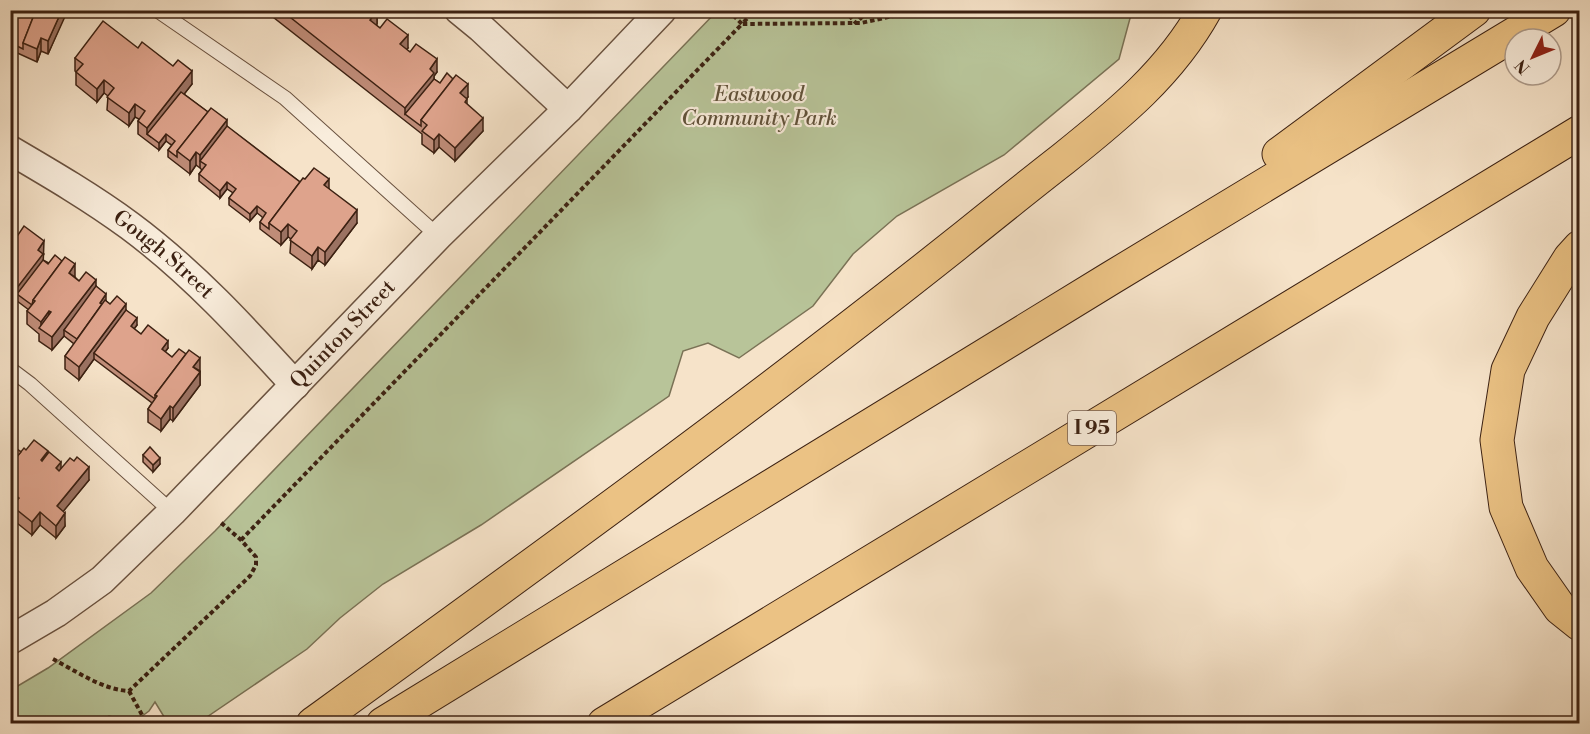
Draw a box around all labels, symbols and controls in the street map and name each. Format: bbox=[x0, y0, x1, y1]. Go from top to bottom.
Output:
north arrow bbox=[1503, 27, 1563, 87]
text: N bbox=[1511, 55, 1534, 78]
park label: Eastwood Community Park bbox=[681, 82, 837, 132]
street label: Gough Street bbox=[108, 205, 220, 305]
street label: Quinton Street bbox=[285, 274, 402, 394]
road number: I 95 bbox=[1068, 411, 1116, 445]

